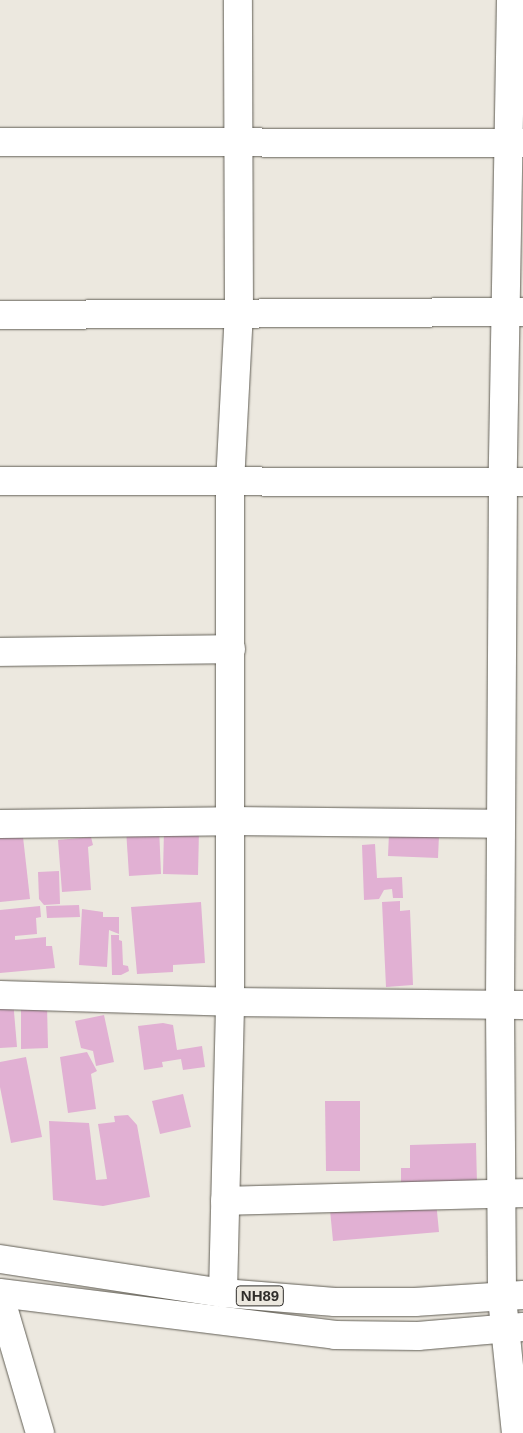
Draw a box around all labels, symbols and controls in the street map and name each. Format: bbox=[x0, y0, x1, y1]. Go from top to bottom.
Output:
road number: NH89 bbox=[235, 1284, 285, 1308]

